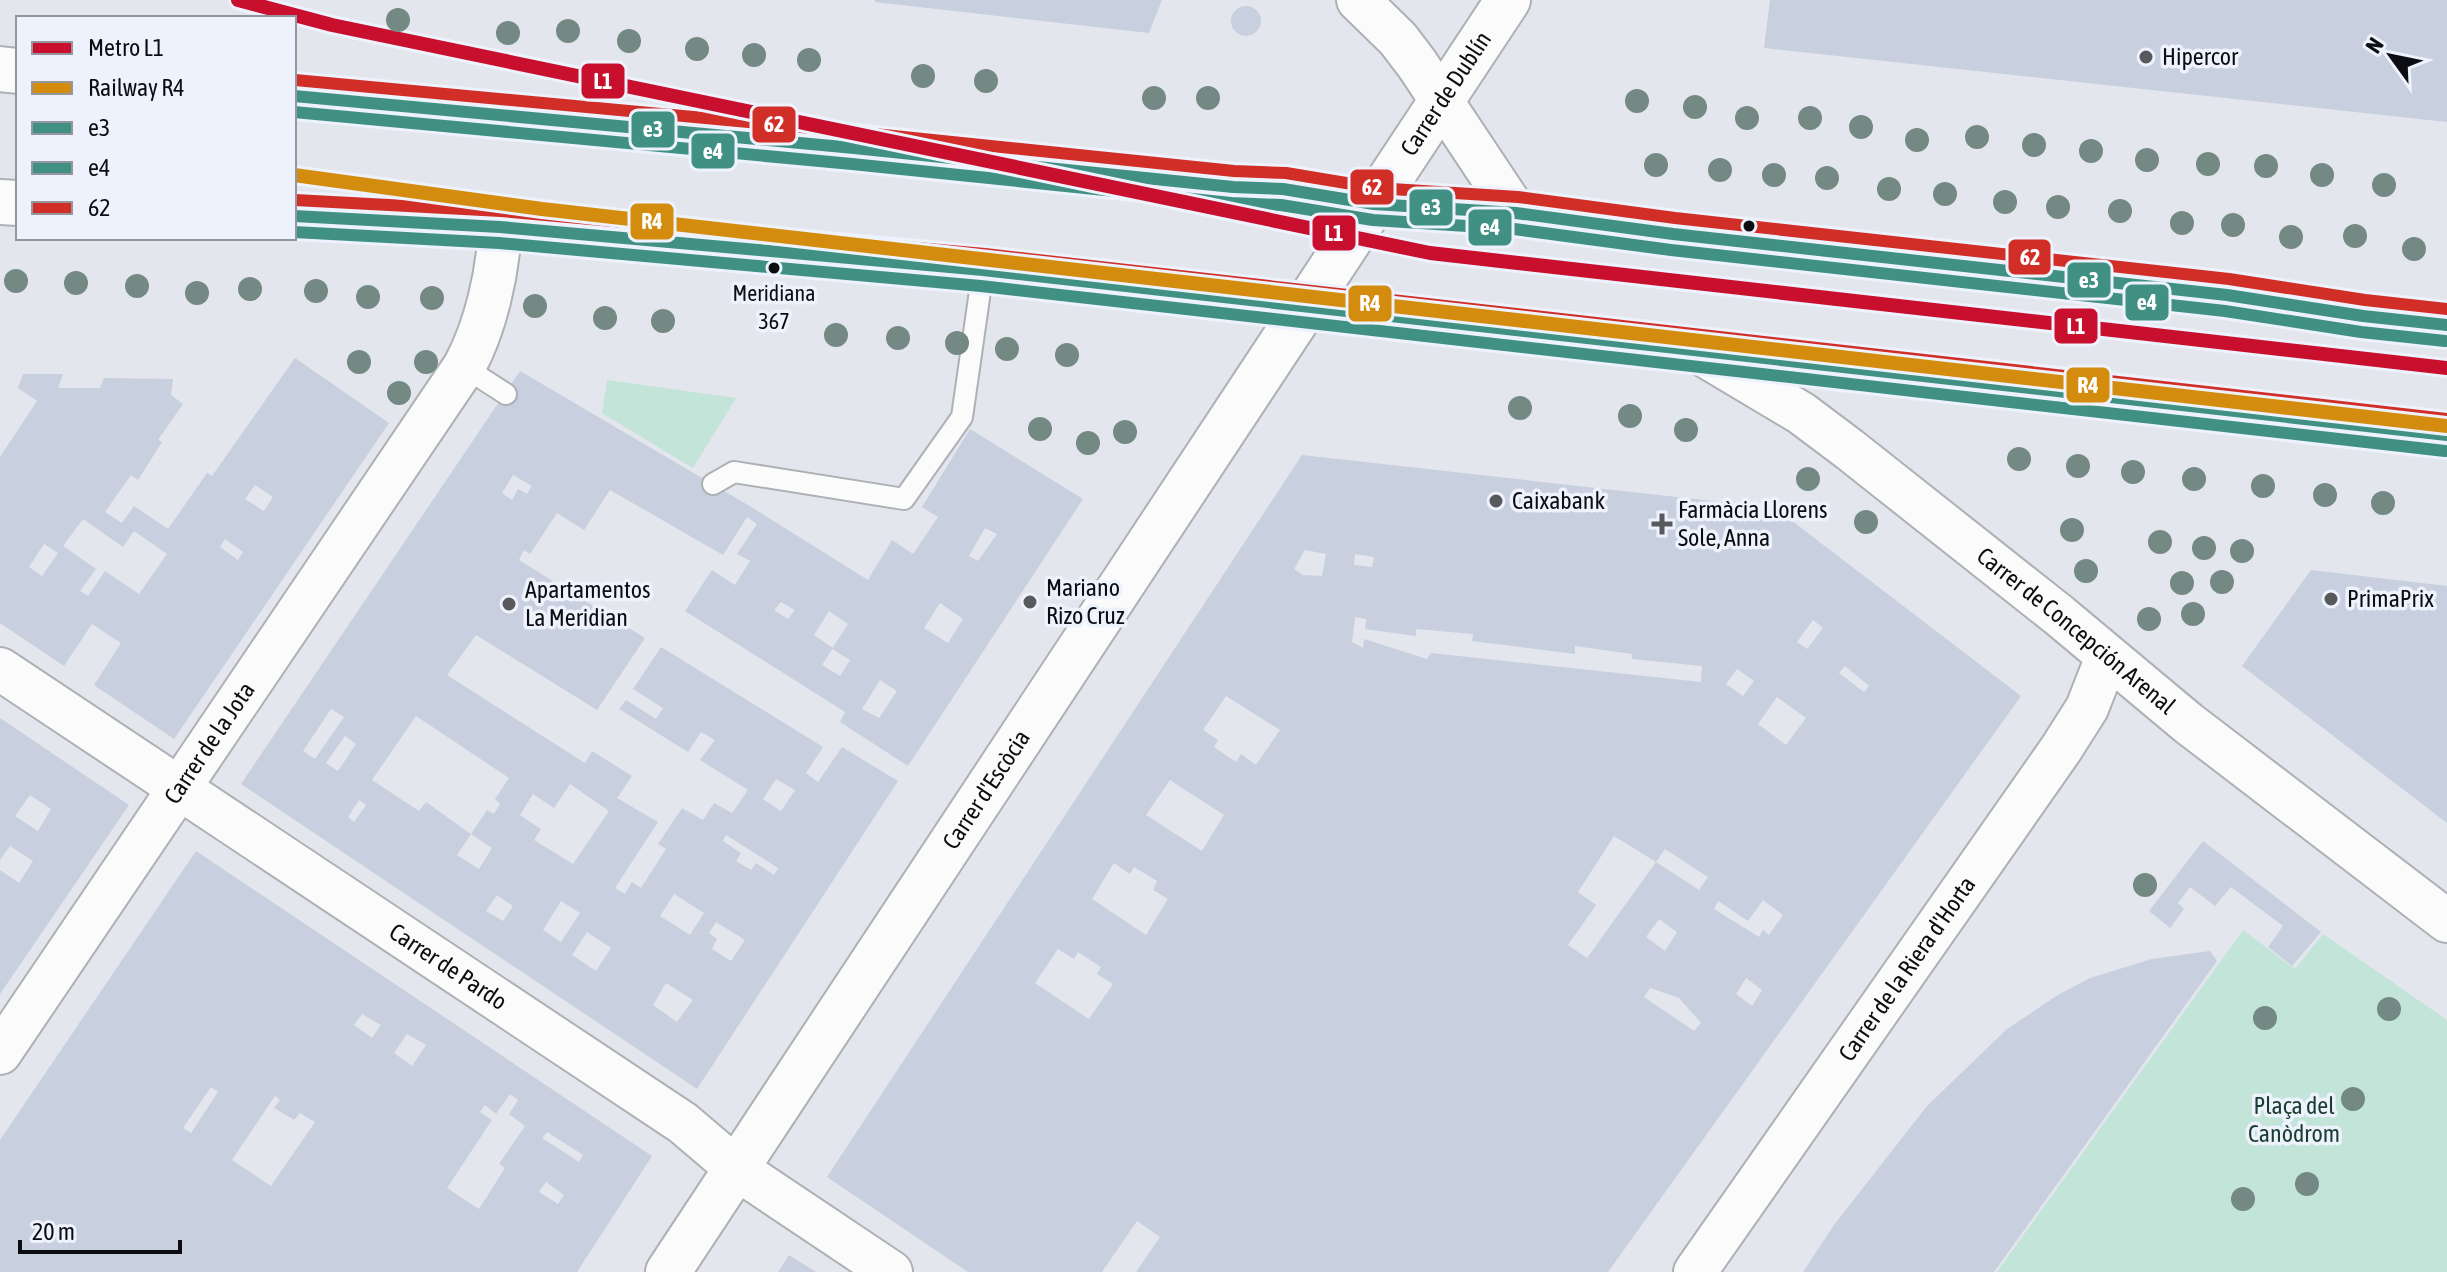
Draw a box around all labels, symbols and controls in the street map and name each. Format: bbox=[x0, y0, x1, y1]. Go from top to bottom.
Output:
legend bbox=[16, 16, 296, 240]
north arrow bbox=[2351, 16, 2431, 96]
street label: Carrer de Dublín bbox=[1395, 26, 1496, 161]
text: N bbox=[2360, 33, 2389, 58]
text: Metro L1 bbox=[88, 34, 164, 61]
place label: Hipercor bbox=[2162, 43, 2239, 70]
marker: Hipercor bbox=[2137, 48, 2155, 66]
line badge: L1 bbox=[580, 62, 626, 100]
text: L1 bbox=[594, 68, 612, 94]
text: Railway R4 bbox=[88, 74, 185, 101]
line badge: 62 bbox=[751, 105, 797, 144]
line badge: e3 bbox=[630, 110, 676, 149]
text: 62 bbox=[764, 111, 784, 137]
text: e3 bbox=[88, 114, 110, 141]
text: e3 bbox=[643, 116, 663, 142]
line badge: e4 bbox=[690, 132, 736, 170]
text: e4 bbox=[703, 138, 723, 164]
text: e4 bbox=[88, 154, 110, 181]
line badge: 62 bbox=[1349, 168, 1395, 206]
text: 62 bbox=[1362, 174, 1382, 200]
line badge: e3 bbox=[1408, 188, 1454, 227]
text: 62 bbox=[88, 194, 111, 221]
text: e3 bbox=[1421, 194, 1441, 220]
line badge: R4 bbox=[629, 202, 675, 241]
text: R4 bbox=[641, 208, 663, 234]
line badge: e4 bbox=[1467, 208, 1513, 247]
line badge: L1 bbox=[1311, 214, 1357, 252]
text: e4 bbox=[1480, 214, 1500, 240]
unlabelled marker bbox=[1741, 218, 1757, 234]
text: L1 bbox=[1325, 220, 1343, 246]
line badge: 62 bbox=[2007, 238, 2052, 276]
text: 62 bbox=[2020, 244, 2040, 270]
marker: Meridiana 367 bbox=[766, 260, 782, 276]
line badge: e3 bbox=[2066, 261, 2112, 299]
text: e3 bbox=[2079, 267, 2099, 293]
place label: Meridiana 367 bbox=[733, 280, 815, 334]
line badge: e4 bbox=[2124, 283, 2170, 322]
line badge: R4 bbox=[1347, 284, 1393, 323]
text: e4 bbox=[2137, 289, 2157, 315]
text: R4 bbox=[1359, 290, 1381, 316]
line badge: L1 bbox=[2053, 307, 2099, 345]
text: L1 bbox=[2067, 313, 2085, 339]
line badge: R4 bbox=[2065, 366, 2111, 404]
text: R4 bbox=[2077, 372, 2099, 398]
place label: Caixabank bbox=[1512, 487, 1606, 514]
marker: Caixabank bbox=[1487, 492, 1505, 510]
place label: Farmàcia Llorens Sole, Anna bbox=[1678, 496, 1828, 551]
marker: Farmàcia Llorens Sole, Anna bbox=[1653, 515, 1671, 533]
street label: Carrer de Concepción Arenal bbox=[1972, 542, 2181, 720]
place label: Mariano Rizo Cruz bbox=[1046, 574, 1125, 629]
place label: Apartamentos La Meridian bbox=[525, 576, 650, 631]
place label: PrimaPrix bbox=[2347, 585, 2434, 612]
marker: PrimaPrix bbox=[2322, 590, 2340, 608]
marker: Mariano Rizo Cruz bbox=[1021, 593, 1039, 611]
marker: Apartamentos La Meridian bbox=[500, 595, 518, 613]
street label: Carrer de la Jota bbox=[158, 677, 260, 809]
street label: Carrer d'Escòcia bbox=[937, 725, 1035, 854]
street label: Carrer de la Riera d'Horta bbox=[1833, 871, 1981, 1066]
street label: Carrer de Pardo bbox=[385, 918, 512, 1015]
park label: Plaça del Canòdrom bbox=[2248, 1092, 2340, 1147]
scale bar bbox=[20, 1204, 180, 1254]
text: 20 m bbox=[32, 1218, 75, 1245]

